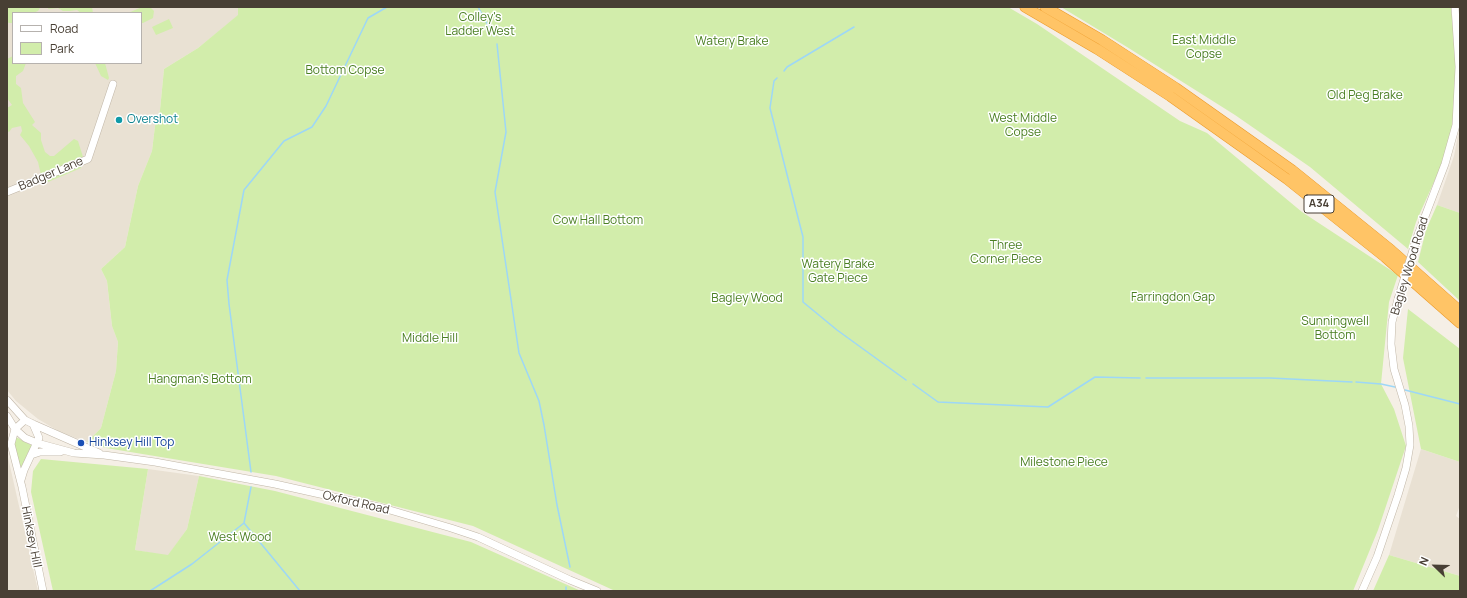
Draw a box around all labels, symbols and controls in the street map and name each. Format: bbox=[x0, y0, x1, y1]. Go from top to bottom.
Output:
park label: Colley's Ladder West bbox=[445, 11, 515, 39]
legend bbox=[12, 12, 142, 64]
text: Road bbox=[50, 20, 78, 37]
park label: East Middle Copse bbox=[1172, 34, 1236, 62]
park label: Watery Brake bbox=[696, 35, 768, 49]
text: Park bbox=[50, 40, 74, 57]
park label: Bottom Copse bbox=[305, 64, 385, 78]
park label: Old Peg Brake bbox=[1327, 89, 1403, 103]
park label: West Middle Copse bbox=[989, 112, 1057, 140]
place label: Overshot bbox=[127, 113, 178, 127]
marker: Overshot bbox=[114, 115, 124, 125]
street label: Badger Lane bbox=[16, 154, 86, 194]
road number: A34 bbox=[1304, 195, 1334, 213]
park label: Cow Hall Bottom bbox=[553, 214, 643, 228]
street label: Bagley Wood Road bbox=[1388, 215, 1432, 317]
park label: Three Corner Piece bbox=[970, 239, 1042, 267]
park label: Watery Brake Gate Piece bbox=[802, 258, 874, 286]
park label: Farringdon Gap bbox=[1131, 291, 1215, 305]
park label: Bagley Wood bbox=[711, 292, 783, 306]
park label: Sunningwell Bottom bbox=[1301, 315, 1369, 343]
park label: Middle Hill bbox=[402, 332, 458, 346]
park label: Hangman's Bottom bbox=[148, 373, 252, 387]
place label: Hinksey Hill Top bbox=[89, 436, 174, 450]
marker: Hinksey Hill Top bbox=[76, 438, 86, 448]
park label: Milestone Piece bbox=[1020, 456, 1108, 470]
street label: Oxford Road bbox=[321, 488, 391, 518]
street label: Hinksey Hill bbox=[18, 505, 44, 569]
park label: West Wood bbox=[209, 531, 271, 545]
north arrow bbox=[1415, 546, 1455, 586]
text: N bbox=[1415, 555, 1432, 568]

